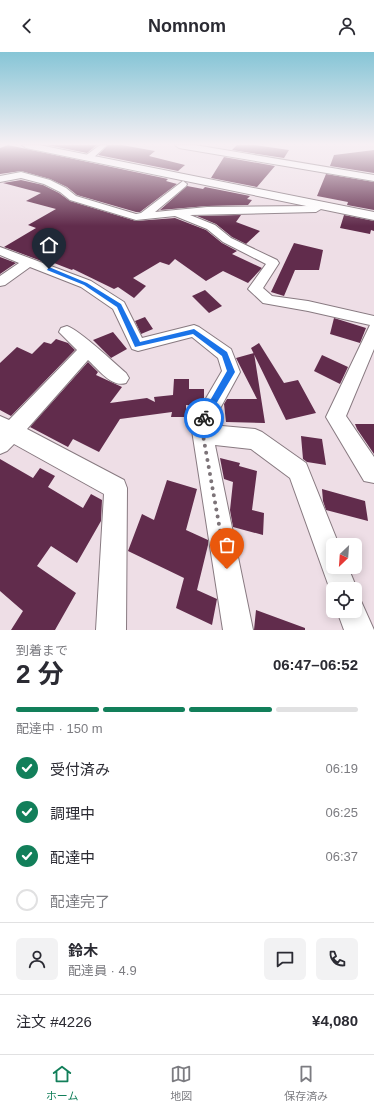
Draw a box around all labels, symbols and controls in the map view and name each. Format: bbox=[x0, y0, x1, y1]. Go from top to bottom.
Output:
icon: back bbox=[16, 15, 38, 37]
icon: person bbox=[336, 15, 358, 37]
text: Nomnom bbox=[148, 16, 226, 36]
pin bbox=[32, 228, 66, 269]
icon: home bbox=[38, 234, 60, 256]
courier bbox=[184, 398, 224, 438]
icon: bike bbox=[193, 407, 215, 429]
pin bbox=[210, 528, 244, 569]
icon: bag bbox=[216, 534, 238, 556]
north arrow bbox=[326, 538, 362, 574]
map controls bbox=[326, 538, 362, 618]
button: locate bbox=[326, 582, 362, 618]
text: 到着まで bbox=[16, 643, 68, 658]
text: 06:47–06:52 bbox=[273, 656, 358, 673]
text: 2 分 bbox=[16, 659, 64, 689]
text: 配達中 · 150 m bbox=[16, 721, 103, 736]
icon: check bbox=[16, 757, 38, 779]
text: 受付済み bbox=[50, 761, 110, 778]
text: 06:19 bbox=[325, 761, 358, 776]
icon: check bbox=[16, 801, 38, 823]
text: 調理中 bbox=[50, 805, 95, 822]
text: 06:25 bbox=[325, 805, 358, 820]
icon: check bbox=[16, 845, 38, 867]
text: 配達中 bbox=[50, 849, 95, 866]
text: 06:37 bbox=[325, 849, 358, 864]
text: 配達完了 bbox=[50, 893, 110, 910]
button: person bbox=[16, 938, 58, 980]
button: chat bbox=[264, 938, 306, 980]
button: phone bbox=[316, 938, 358, 980]
text: 鈴木 bbox=[68, 942, 98, 959]
text: 配達員 · 4.9 bbox=[68, 963, 137, 978]
text: ¥4,080 bbox=[312, 1012, 358, 1029]
text: 注文 #4226 bbox=[16, 1013, 92, 1030]
tab: ホーム bbox=[46, 1063, 79, 1103]
tab: 地図 bbox=[170, 1063, 192, 1103]
tab: 保存済み bbox=[284, 1063, 328, 1103]

